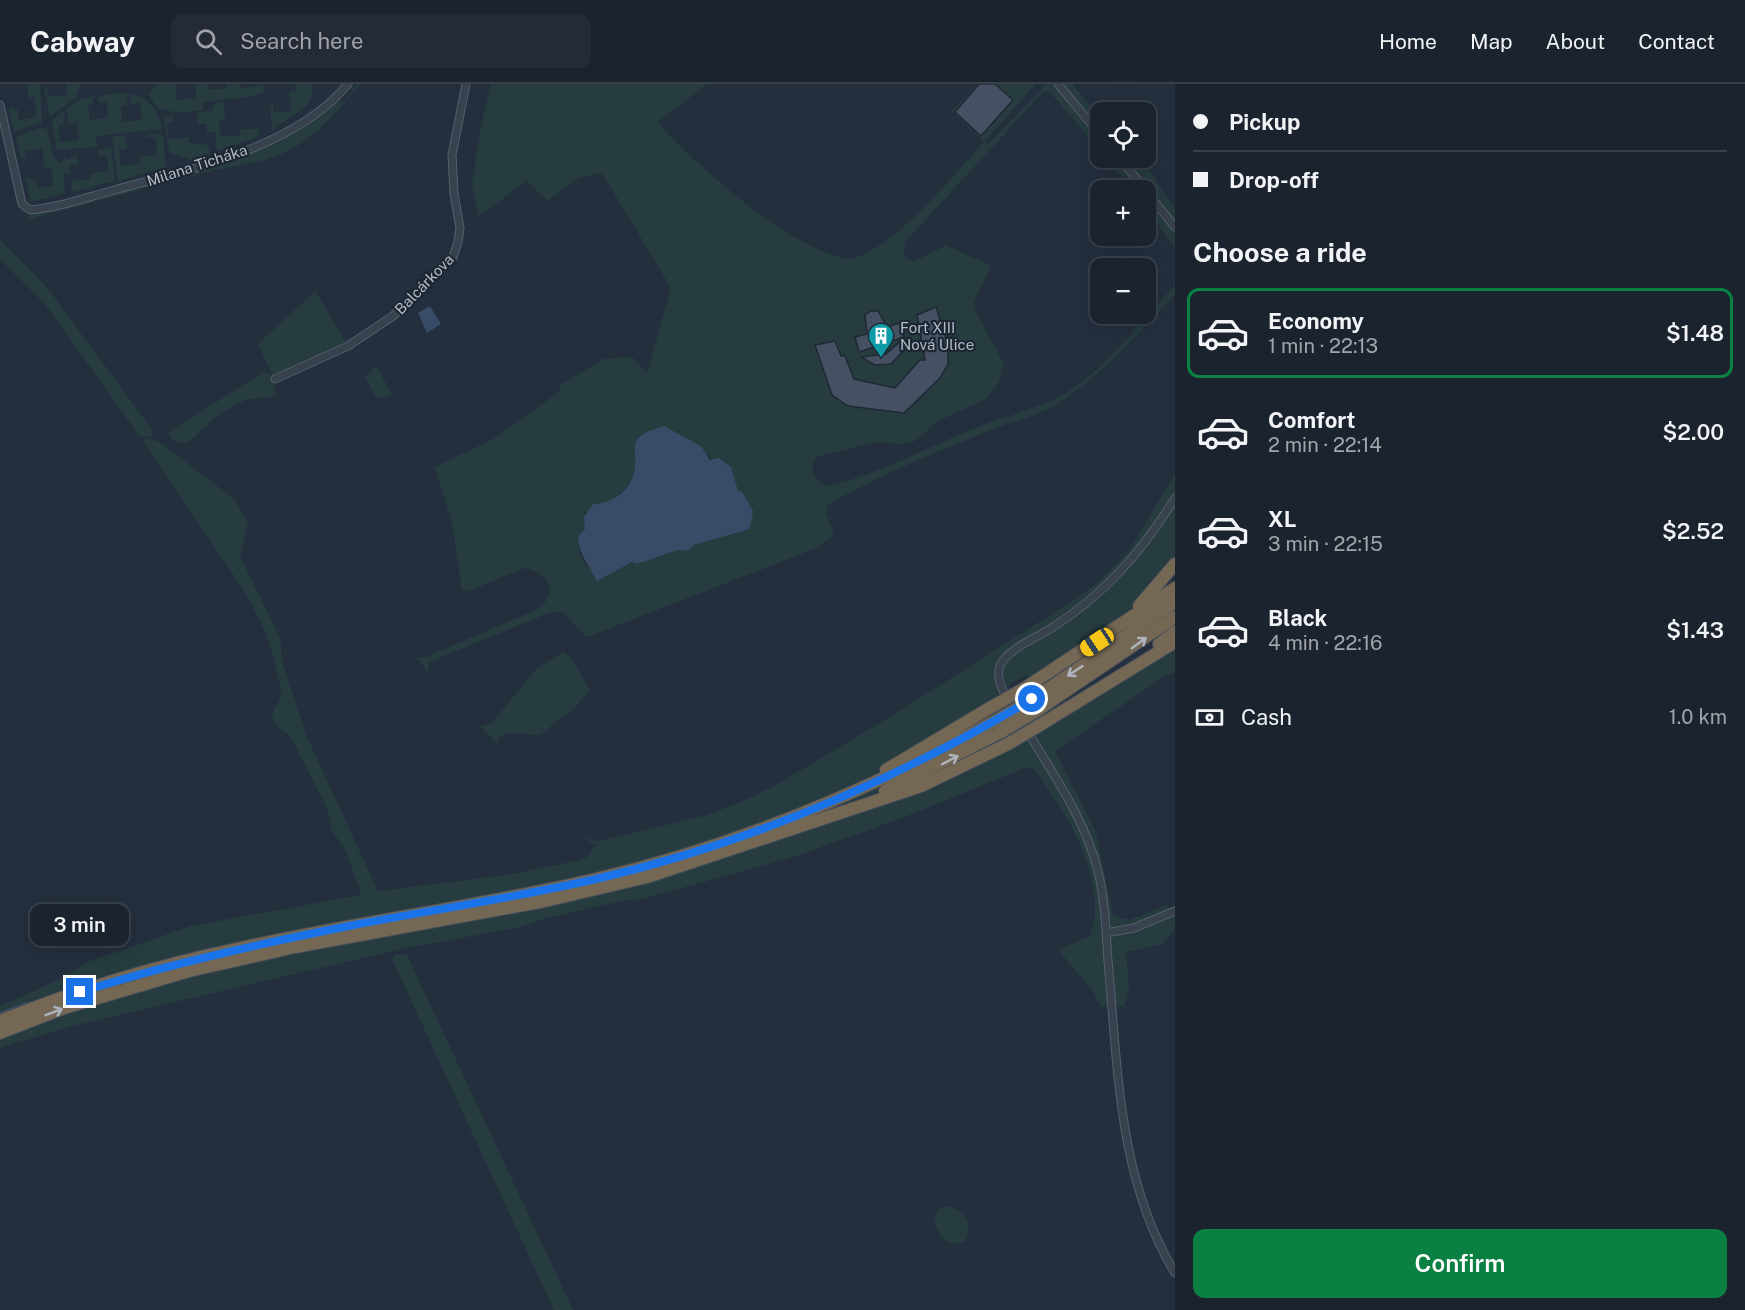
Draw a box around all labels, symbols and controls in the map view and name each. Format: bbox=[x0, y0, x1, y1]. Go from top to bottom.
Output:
search box bbox=[171, 14, 591, 68]
text: Cabway bbox=[30, 25, 135, 58]
icon: search bbox=[192, 25, 225, 58]
text: Search here bbox=[240, 28, 363, 54]
text: Home bbox=[1379, 29, 1437, 54]
text: Map bbox=[1470, 29, 1513, 54]
text: About bbox=[1546, 29, 1605, 54]
text: Contact bbox=[1638, 29, 1715, 54]
map controls bbox=[1090, 102, 1156, 324]
button: locate bbox=[1090, 102, 1156, 168]
text: Pickup bbox=[1229, 109, 1300, 135]
street label: Milana Ticháka bbox=[145, 141, 249, 189]
text: Drop-off bbox=[1229, 167, 1319, 193]
button: + bbox=[1090, 180, 1156, 246]
text: Choose a ride bbox=[1193, 236, 1367, 268]
street label: Balcárkova bbox=[391, 250, 457, 318]
button: − bbox=[1090, 258, 1156, 324]
icon: car bbox=[1196, 306, 1250, 360]
text: Economy bbox=[1268, 308, 1364, 334]
place label: Fort XIII Nová Ulice bbox=[900, 319, 974, 353]
text: $1.48 bbox=[1666, 320, 1724, 346]
building icon: Fort XIII Nová Ulice bbox=[866, 321, 896, 359]
text: 1 min · 22:13 bbox=[1268, 334, 1378, 358]
icon: car bbox=[1196, 405, 1250, 459]
text: Comfort bbox=[1268, 407, 1355, 433]
text: $2.00 bbox=[1663, 419, 1724, 445]
text: 2 min · 22:14 bbox=[1268, 433, 1382, 457]
icon: car bbox=[1196, 504, 1250, 558]
text: XL bbox=[1268, 506, 1296, 532]
text: $2.52 bbox=[1662, 518, 1724, 544]
text: 3 min · 22:15 bbox=[1268, 532, 1383, 556]
icon: car bbox=[1196, 603, 1250, 657]
text: Black bbox=[1268, 605, 1327, 631]
text: $1.43 bbox=[1666, 617, 1724, 643]
car bbox=[1077, 625, 1117, 659]
text: 4 min · 22:16 bbox=[1268, 631, 1382, 655]
one-way arrow bbox=[1131, 637, 1147, 649]
one-way arrow bbox=[1067, 665, 1084, 678]
route start bbox=[1018, 685, 1045, 712]
icon: cash bbox=[1193, 701, 1226, 734]
text: Cash bbox=[1241, 704, 1292, 730]
text: 1.0 km bbox=[1669, 705, 1727, 729]
one-way arrow bbox=[941, 754, 958, 766]
callout: 3 min bbox=[31, 905, 130, 947]
text: 3 min bbox=[53, 913, 106, 937]
route end bbox=[66, 978, 93, 1005]
one-way arrow bbox=[45, 1005, 63, 1016]
button: Confirm bbox=[1193, 1229, 1727, 1298]

